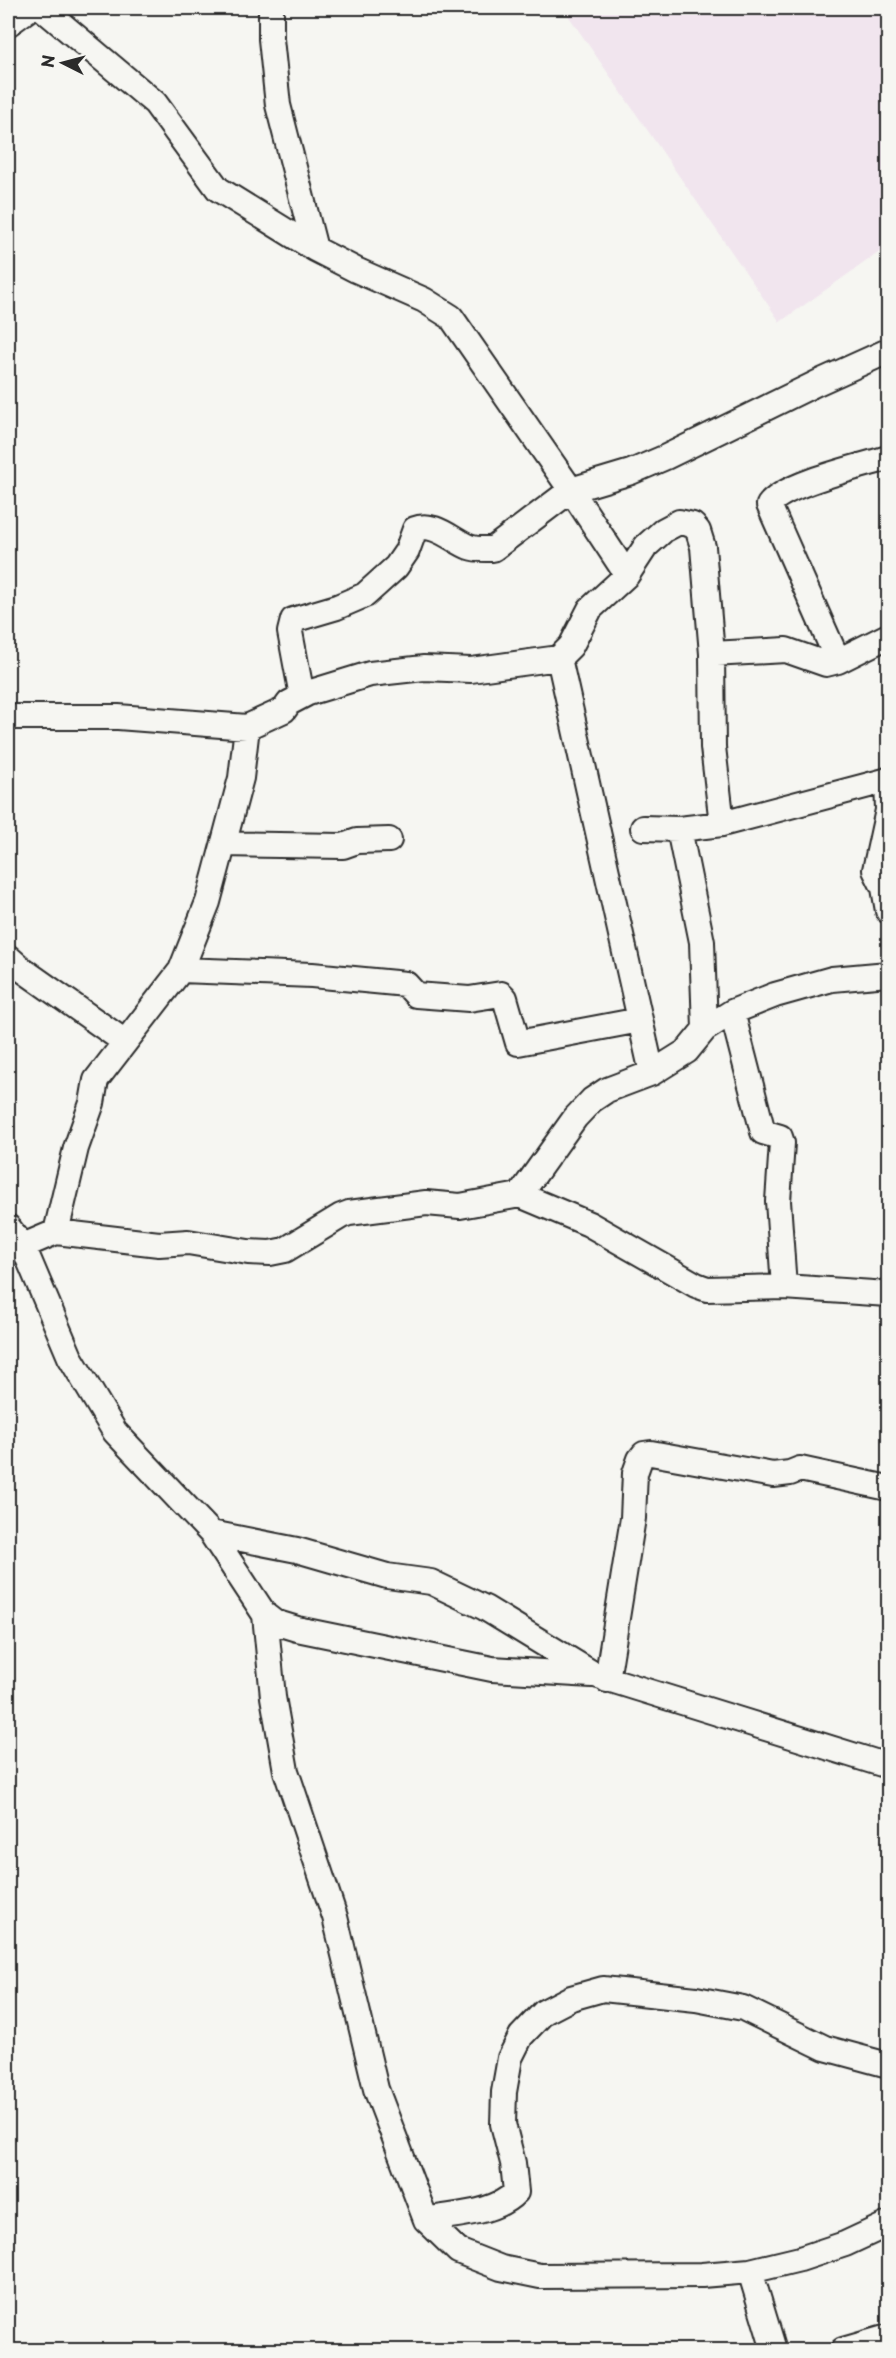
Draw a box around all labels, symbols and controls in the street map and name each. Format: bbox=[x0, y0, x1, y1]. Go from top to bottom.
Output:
north arrow bbox=[33, 33, 93, 93]
text: N bbox=[34, 54, 60, 69]

